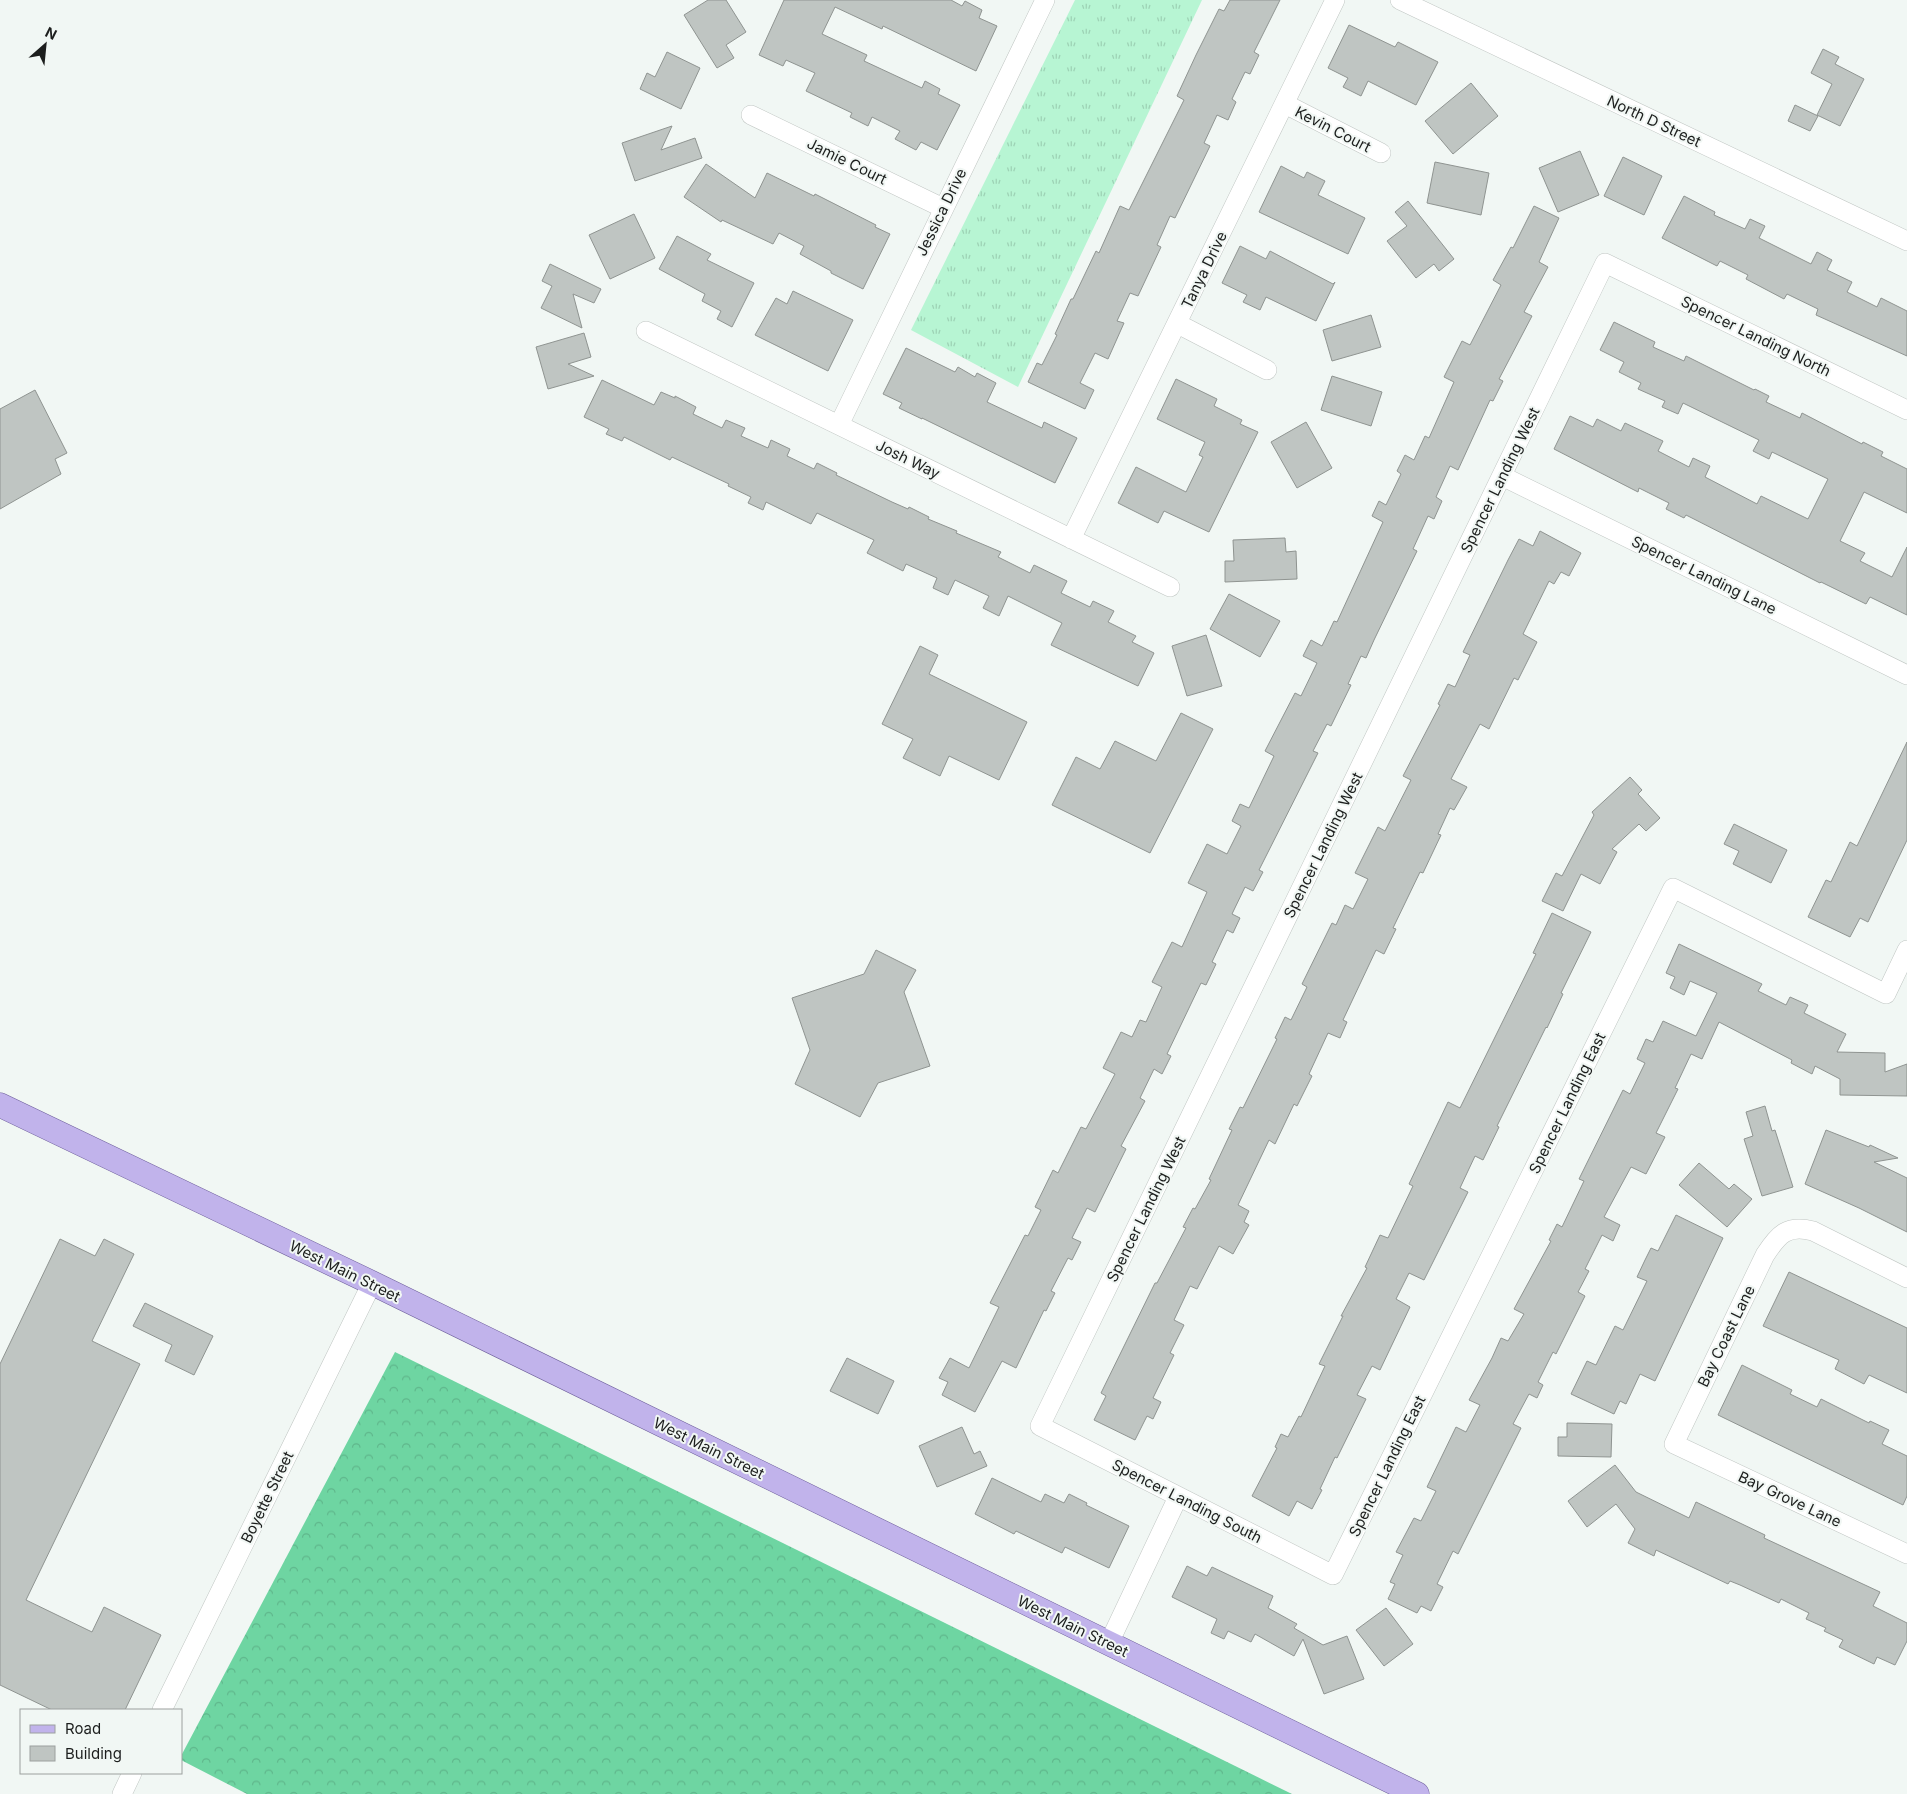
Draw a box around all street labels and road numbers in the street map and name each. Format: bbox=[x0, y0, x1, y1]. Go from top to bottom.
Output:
street label: North D Street bbox=[1604, 91, 1704, 151]
street label: Kevin Court bbox=[1292, 102, 1374, 156]
street label: Jamie Court bbox=[804, 134, 890, 188]
street label: Jessica Drive bbox=[912, 165, 970, 259]
street label: Tanya Drive bbox=[1177, 228, 1231, 312]
street label: Spencer Landing North bbox=[1678, 291, 1834, 381]
street label: Spencer Landing West bbox=[1456, 404, 1544, 556]
street label: Josh Way bbox=[873, 435, 944, 483]
street label: Spencer Landing Lane bbox=[1628, 532, 1780, 618]
street label: Spencer Landing West bbox=[1279, 769, 1367, 921]
street label: Spencer Landing East bbox=[1525, 1029, 1609, 1177]
street label: Spencer Landing West bbox=[1102, 1133, 1190, 1285]
street label: West Main Street bbox=[287, 1236, 404, 1306]
street label: Bay Coast Lane bbox=[1693, 1282, 1759, 1390]
street label: Spencer Landing East bbox=[1345, 1392, 1429, 1540]
street label: West Main Street bbox=[651, 1413, 768, 1483]
street label: Boyette Street bbox=[237, 1448, 297, 1546]
street label: Spencer Landing South bbox=[1109, 1455, 1265, 1547]
street label: Bay Grove Lane bbox=[1735, 1467, 1845, 1531]
street label: West Main Street bbox=[1015, 1591, 1132, 1661]

